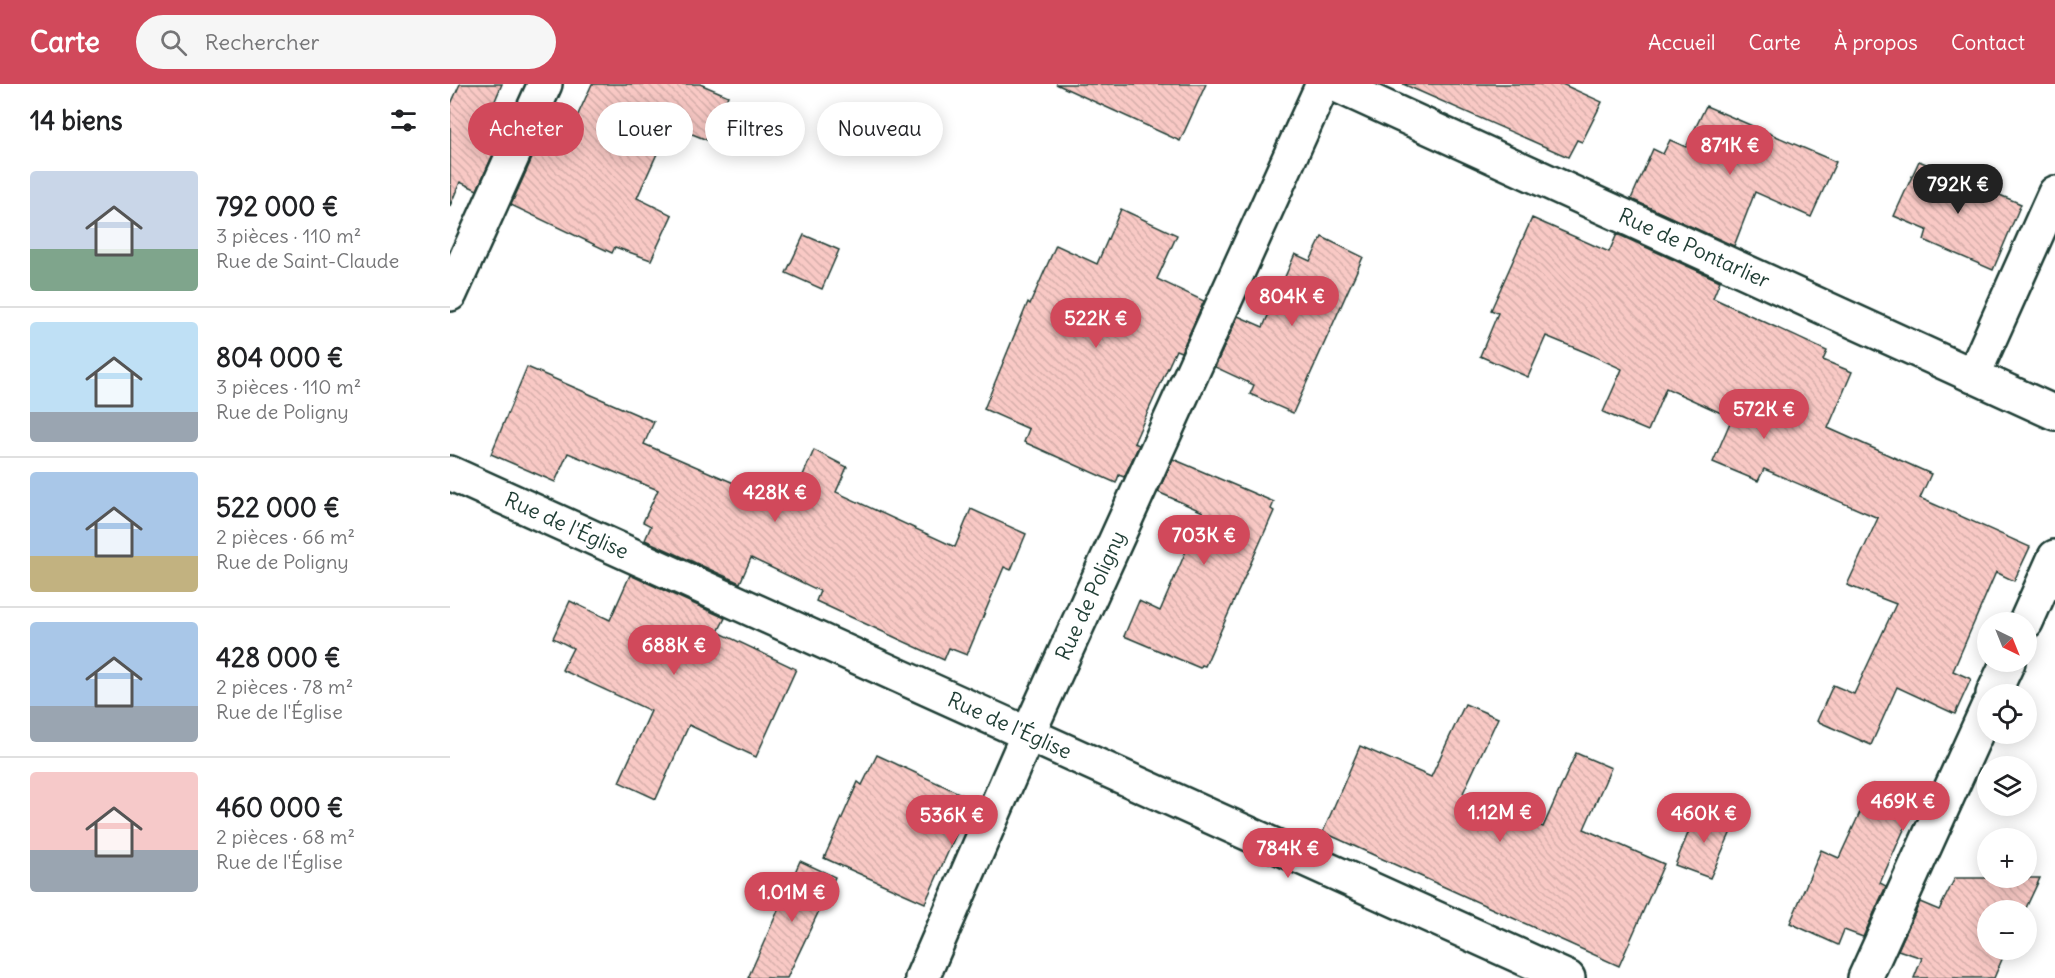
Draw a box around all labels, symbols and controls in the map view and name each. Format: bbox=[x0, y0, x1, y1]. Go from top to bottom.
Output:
search box bbox=[136, 15, 556, 69]
text: Carte bbox=[30, 24, 100, 60]
icon: search bbox=[157, 26, 190, 59]
text: Rechercher bbox=[205, 28, 320, 56]
text: Accueil bbox=[1648, 29, 1716, 56]
text: Carte bbox=[1749, 29, 1801, 56]
text: À propos bbox=[1834, 29, 1918, 56]
text: Contact bbox=[1951, 29, 2025, 56]
chip: Acheter bbox=[468, 102, 584, 156]
chip: Louer bbox=[596, 102, 693, 156]
chip: Filtres bbox=[705, 102, 805, 156]
chip: Nouveau bbox=[817, 102, 943, 156]
text: 14 biens bbox=[30, 104, 123, 137]
icon: filters bbox=[387, 104, 420, 137]
pin: 871K € bbox=[1681, 125, 1779, 176]
text: 871K € bbox=[1700, 132, 1760, 157]
pin: 792K € bbox=[1909, 164, 2007, 215]
text: 792K € bbox=[1927, 171, 1989, 196]
text: 792 000 € bbox=[216, 190, 338, 223]
icon: home bbox=[78, 195, 150, 267]
street label: Rue de Pontarlier bbox=[1615, 202, 1775, 294]
text: 3 pièces · 110 m² bbox=[216, 223, 361, 248]
text: Rue de Saint-Claude bbox=[216, 248, 399, 273]
pin: 804K € bbox=[1243, 276, 1341, 327]
text: 804K € bbox=[1259, 283, 1325, 308]
pin: 522K € bbox=[1047, 298, 1145, 349]
text: 522K € bbox=[1064, 305, 1128, 330]
text: 804 000 € bbox=[216, 341, 344, 374]
icon: home bbox=[78, 346, 150, 418]
text: 3 pièces · 110 m² bbox=[216, 374, 361, 399]
pin: 572K € bbox=[1715, 389, 1813, 440]
text: 572K € bbox=[1733, 396, 1795, 421]
text: Rue de Poligny bbox=[216, 399, 349, 424]
pin: 428K € bbox=[726, 472, 824, 523]
text: 428K € bbox=[743, 479, 807, 504]
street label: Rue de l'Église bbox=[501, 486, 633, 565]
text: 522 000 € bbox=[216, 491, 340, 524]
icon: home bbox=[78, 496, 150, 568]
pin: 703K € bbox=[1155, 515, 1253, 566]
text: 703K € bbox=[1172, 522, 1236, 547]
text: 2 pièces · 66 m² bbox=[216, 524, 355, 549]
street label: Rue de Poligny bbox=[1049, 526, 1131, 664]
text: Rue de Poligny bbox=[216, 549, 349, 574]
north arrow bbox=[1977, 612, 2037, 672]
map controls bbox=[1977, 612, 2037, 960]
pin: 688K € bbox=[625, 625, 723, 676]
text: 688K € bbox=[642, 632, 706, 657]
text: 428 000 € bbox=[216, 641, 341, 674]
icon: home bbox=[78, 646, 150, 718]
text: 2 pièces · 78 m² bbox=[216, 674, 353, 699]
button: locate bbox=[1977, 684, 2037, 744]
street label: Rue de l'Église bbox=[944, 686, 1076, 765]
text: Rue de l'Église bbox=[216, 699, 343, 724]
button: layers bbox=[1977, 756, 2037, 816]
pin: 469K € bbox=[1854, 781, 1952, 832]
text: 469K € bbox=[1871, 788, 1935, 813]
text: 460 000 € bbox=[216, 791, 344, 824]
pin: 1.12M € bbox=[1445, 792, 1555, 843]
pin: 460K € bbox=[1655, 793, 1753, 844]
pin: 536K € bbox=[903, 795, 1001, 846]
icon: home bbox=[78, 796, 150, 868]
text: 1.12M € bbox=[1468, 799, 1532, 824]
text: 460K € bbox=[1671, 800, 1737, 825]
text: 536K € bbox=[920, 802, 984, 827]
text: 2 pièces · 68 m² bbox=[216, 824, 355, 849]
pin: 784K € bbox=[1239, 828, 1337, 879]
button: + bbox=[1977, 828, 2037, 888]
text: 784K € bbox=[1257, 835, 1319, 860]
text: Rue de l'Église bbox=[216, 849, 343, 874]
pin: 1.01M € bbox=[737, 872, 847, 923]
text: 1.01M € bbox=[758, 879, 826, 904]
button: − bbox=[1977, 900, 2037, 960]

